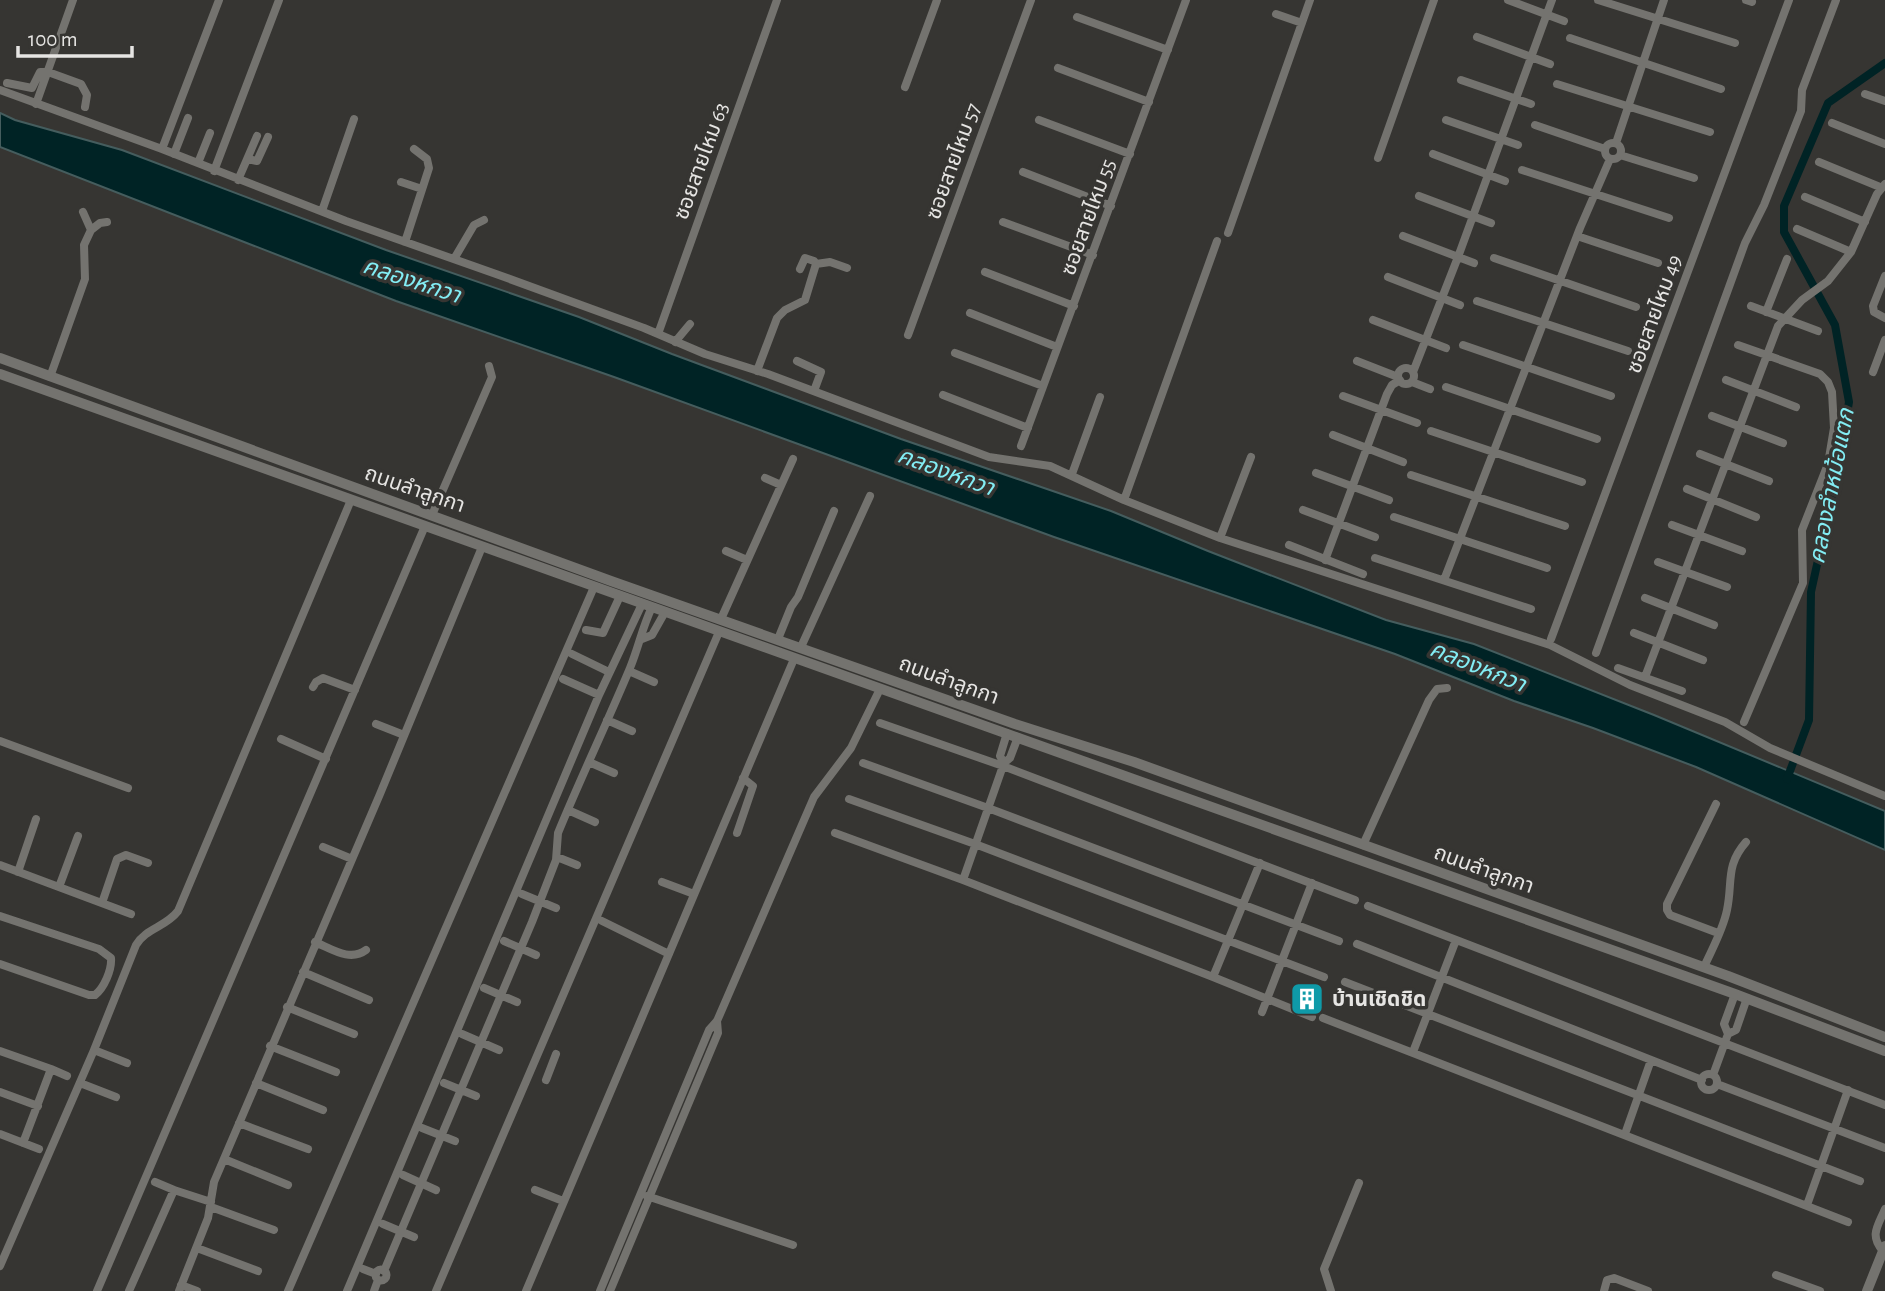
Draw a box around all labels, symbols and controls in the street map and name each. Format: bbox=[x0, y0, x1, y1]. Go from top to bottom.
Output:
scale bar bbox=[18, 14, 131, 58]
text: 100 m bbox=[28, 29, 78, 50]
street label: ซอยสายไหม 63 bbox=[670, 100, 732, 222]
street label: ซอยสายไหม 57 bbox=[922, 100, 984, 222]
street label: ซอยสายไหม 55 bbox=[1057, 156, 1119, 278]
street label: ซอยสายไหม 49 bbox=[1622, 252, 1686, 376]
water label: คลองหกวา bbox=[360, 255, 465, 308]
water label: คลองลำหม้อแตก bbox=[1804, 405, 1859, 566]
water label: คลองหกวา bbox=[894, 444, 998, 501]
street label: ถนนลำลูกกา bbox=[361, 463, 468, 518]
water label: คลองหกวา bbox=[1426, 638, 1530, 698]
street label: ถนนลำลูกกา bbox=[895, 653, 1002, 710]
street label: ถนนลำลูกกา bbox=[1430, 842, 1537, 899]
building icon: บ้านเชิดชิด bbox=[1288, 980, 1326, 1018]
place label: บ้านเชิดชิด bbox=[1332, 988, 1426, 1010]

